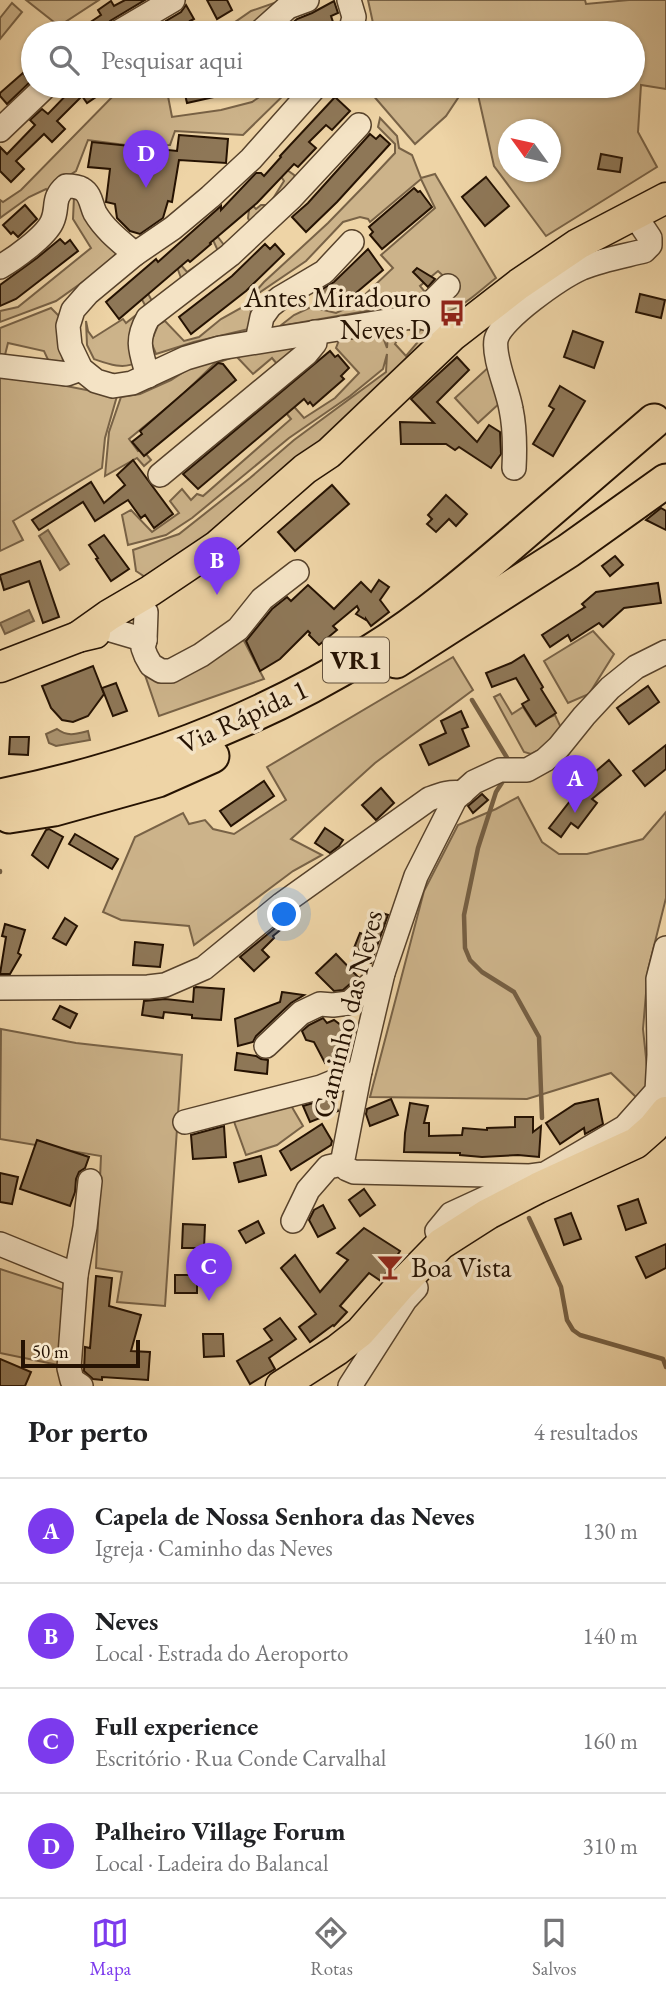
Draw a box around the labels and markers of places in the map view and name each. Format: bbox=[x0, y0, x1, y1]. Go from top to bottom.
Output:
pin: D bbox=[123, 130, 169, 188]
place label: Antes Miradouro Neves D bbox=[243, 279, 431, 347]
bus stop icon: Antes Miradouro Neves D bbox=[437, 298, 467, 328]
pin: B bbox=[194, 537, 240, 595]
pin: A bbox=[552, 755, 598, 813]
pin: C bbox=[186, 1243, 232, 1301]
place label: Boa Vista bbox=[411, 1249, 512, 1285]
bar icon: Boa Vista bbox=[375, 1252, 405, 1282]

